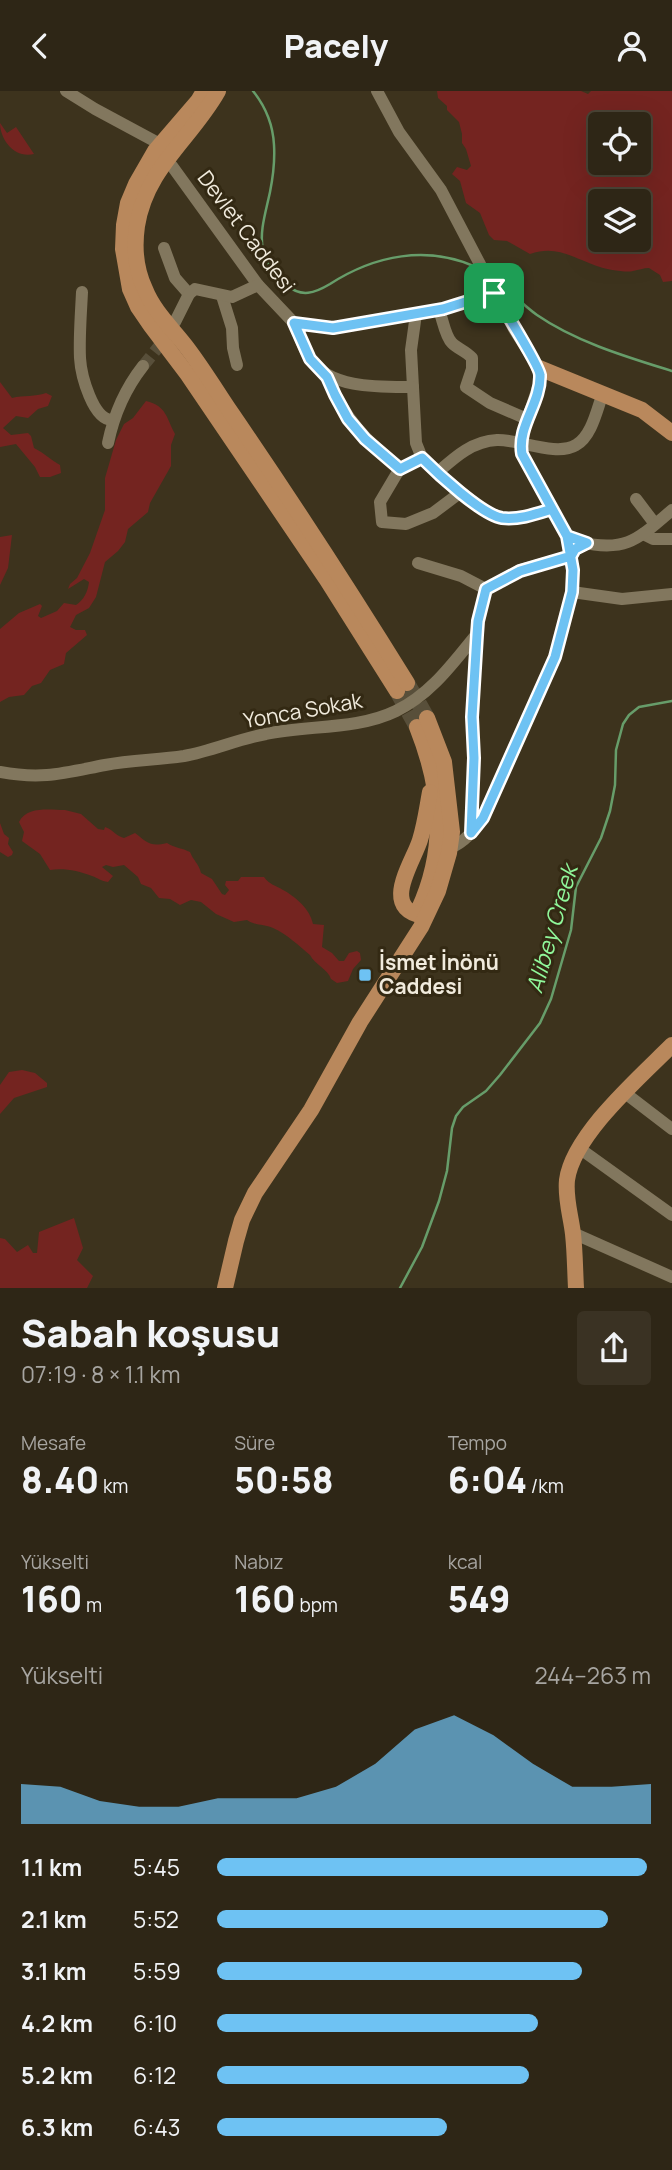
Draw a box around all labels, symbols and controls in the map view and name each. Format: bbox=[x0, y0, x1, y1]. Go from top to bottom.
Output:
text: Pacely bbox=[284, 24, 388, 68]
icon: back bbox=[21, 27, 59, 65]
icon: person bbox=[613, 27, 651, 65]
map controls bbox=[588, 112, 651, 252]
button: locate bbox=[588, 112, 651, 175]
street label: Devlet Caddesi bbox=[192, 165, 302, 298]
button: layers bbox=[588, 189, 651, 252]
pin bbox=[464, 263, 524, 323]
icon: arrive bbox=[475, 274, 513, 312]
street label: Yonca Sokak bbox=[241, 686, 365, 734]
water label: Alibey Creek bbox=[518, 858, 586, 996]
place label: İsmet İnönü Caddesi bbox=[379, 948, 499, 1000]
marker: İsmet İnönü Caddesi bbox=[357, 967, 373, 983]
text: Sabah koşusu bbox=[21, 1306, 280, 1358]
button: share bbox=[577, 1311, 651, 1385]
text: 07:19 · 8 × 1.1 km bbox=[21, 1358, 180, 1390]
text: Mesafe bbox=[21, 1430, 86, 1456]
text: Süre bbox=[234, 1430, 275, 1456]
text: Tempo bbox=[448, 1430, 507, 1456]
text: 8.40 bbox=[21, 1456, 99, 1504]
text: 50:58 bbox=[234, 1456, 333, 1504]
text: 6:04 bbox=[448, 1456, 527, 1504]
text: km bbox=[99, 1473, 128, 1499]
text: /km bbox=[527, 1473, 564, 1499]
text: Yükselti bbox=[21, 1549, 89, 1575]
text: Nabız bbox=[234, 1549, 284, 1575]
text: kcal bbox=[448, 1549, 482, 1575]
text: 160 bbox=[21, 1575, 82, 1623]
text: 160 bbox=[234, 1575, 296, 1623]
text: 549 bbox=[448, 1575, 511, 1623]
text: m bbox=[82, 1592, 102, 1618]
text: bpm bbox=[296, 1592, 338, 1618]
text: Yükselti bbox=[21, 1659, 103, 1691]
text: 244–263 m bbox=[534, 1659, 651, 1691]
text: 1.1 km bbox=[21, 1851, 82, 1883]
text: 5:45 bbox=[133, 1851, 180, 1883]
text: 2.1 km bbox=[21, 1903, 87, 1935]
text: 5:52 bbox=[133, 1903, 179, 1935]
text: 3.1 km bbox=[21, 1955, 86, 1987]
text: 5:59 bbox=[133, 1955, 181, 1987]
text: 4.2 km bbox=[21, 2007, 93, 2039]
text: 6:10 bbox=[133, 2007, 177, 2039]
text: 5.2 km bbox=[21, 2059, 93, 2091]
text: 6:12 bbox=[133, 2059, 176, 2091]
text: 6.3 km bbox=[21, 2111, 93, 2143]
text: 6:43 bbox=[133, 2111, 180, 2143]

